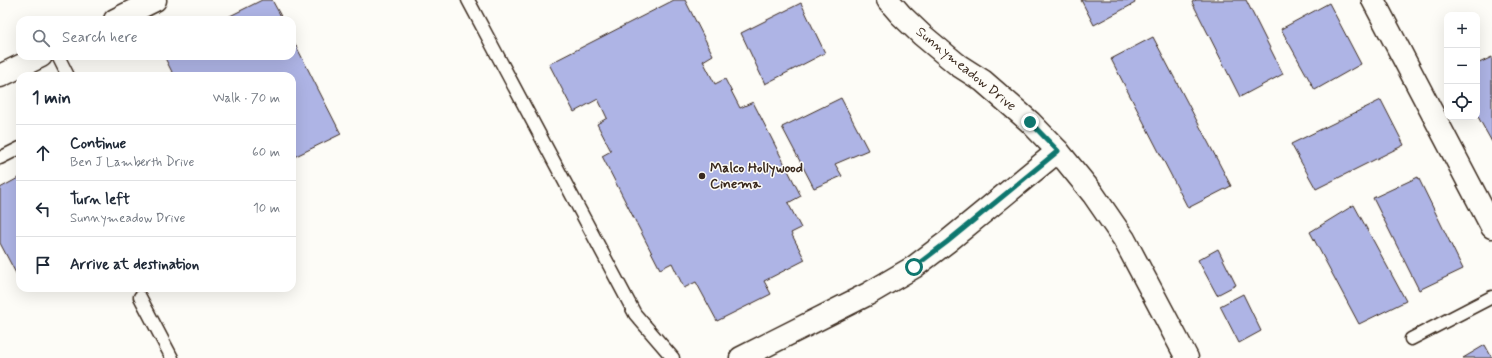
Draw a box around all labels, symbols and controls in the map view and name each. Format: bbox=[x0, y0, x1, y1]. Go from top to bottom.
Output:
map controls bbox=[1444, 12, 1480, 120]
button: + bbox=[1444, 12, 1480, 48]
search box bbox=[16, 16, 296, 60]
street label: Sunnymeadow Drive bbox=[912, 23, 1020, 115]
icon: search bbox=[30, 27, 52, 49]
text: Search here bbox=[62, 28, 138, 48]
button: − bbox=[1444, 48, 1480, 84]
button: locate bbox=[1444, 84, 1480, 120]
text: 1 min bbox=[32, 87, 71, 109]
text: Walk · 70 m bbox=[213, 90, 280, 107]
route end bbox=[1021, 113, 1039, 131]
text: Continue bbox=[70, 134, 126, 154]
icon: ahead bbox=[32, 142, 54, 164]
text: 60 m bbox=[252, 144, 280, 161]
text: Ben J Lamberth Drive bbox=[70, 154, 194, 171]
place label: Malco Hollywood Cinema bbox=[710, 159, 803, 193]
marker: Malco Hollywood Cinema bbox=[697, 171, 707, 181]
text: Turn left bbox=[70, 190, 130, 210]
icon: left bbox=[32, 198, 54, 220]
text: 10 m bbox=[253, 200, 280, 217]
text: Sunnymeadow Drive bbox=[70, 210, 185, 227]
icon: arrive bbox=[32, 254, 54, 276]
text: Arrive at destination bbox=[70, 255, 199, 275]
route start bbox=[905, 258, 923, 276]

